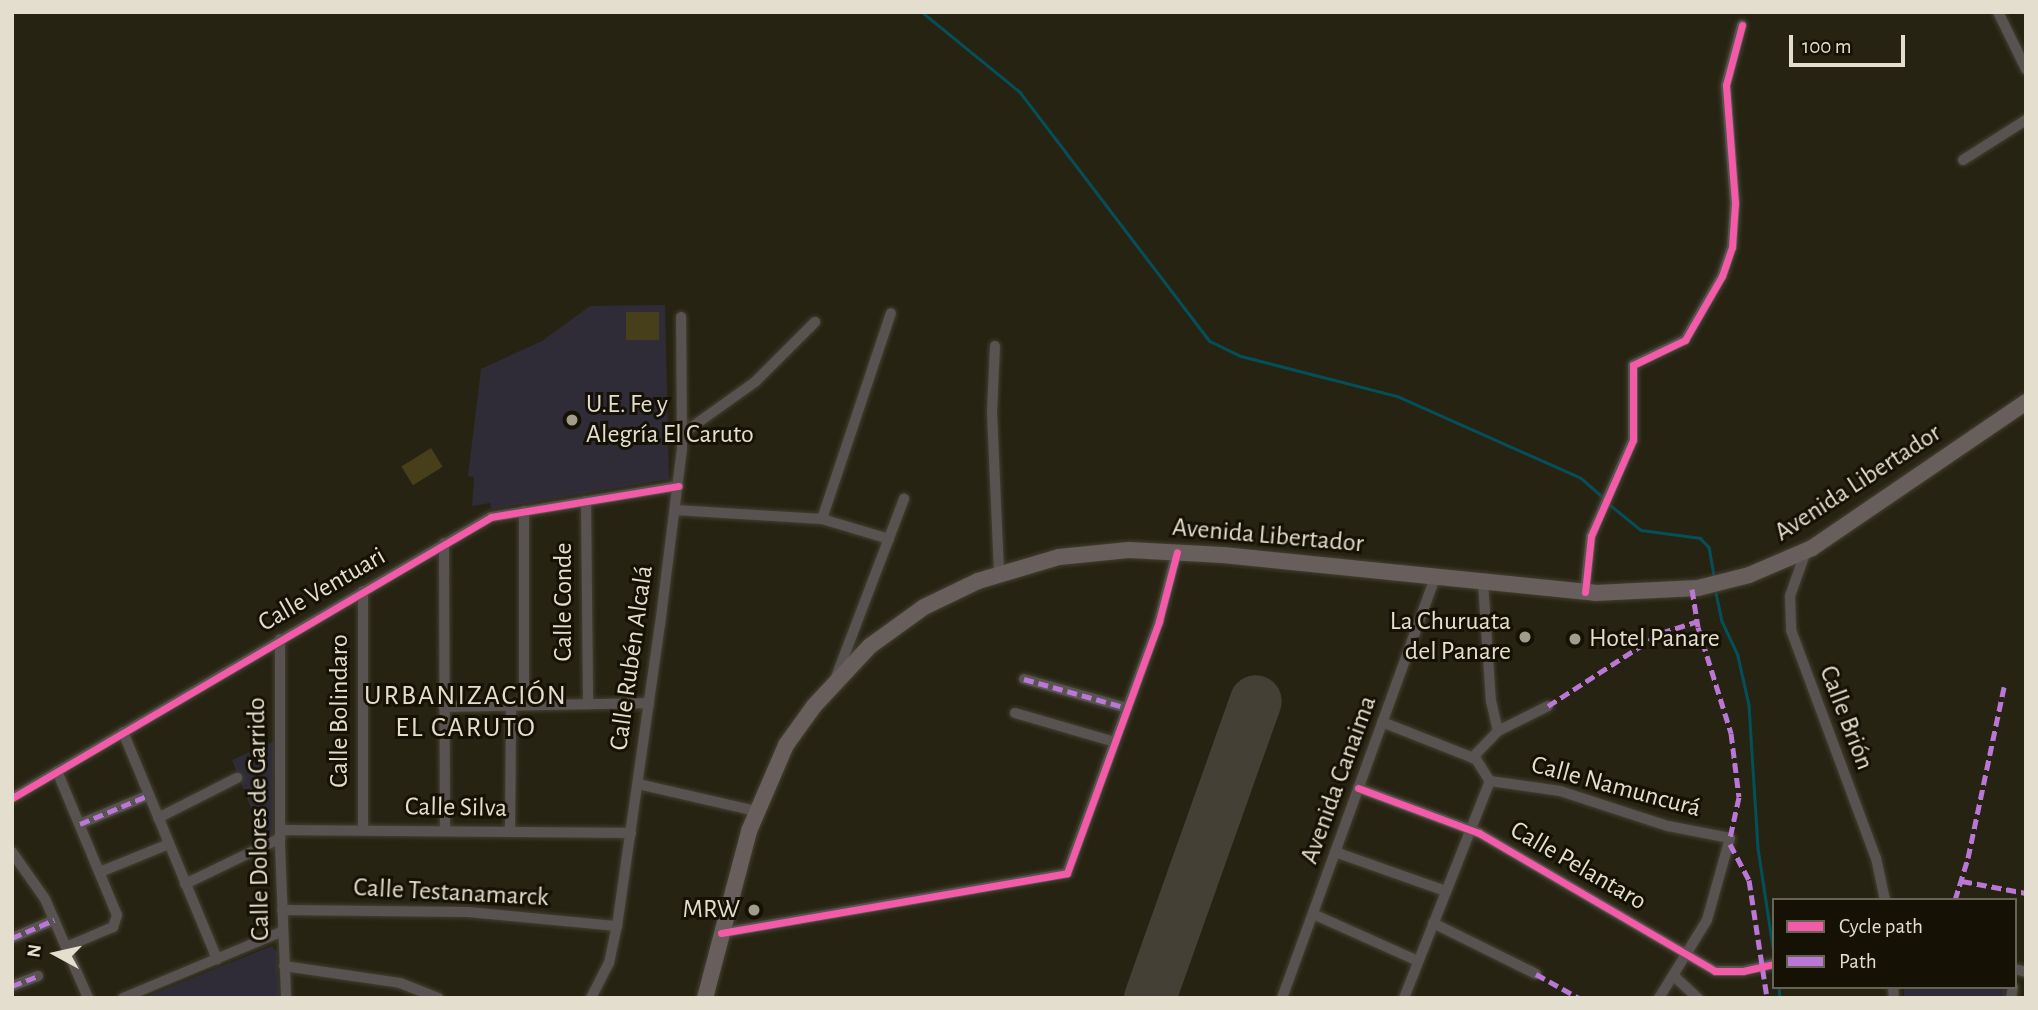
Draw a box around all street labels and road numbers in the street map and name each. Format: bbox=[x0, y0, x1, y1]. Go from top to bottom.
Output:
street label: Avenida Libertador bbox=[1769, 418, 1947, 548]
street label: Avenida Libertador bbox=[1171, 512, 1365, 560]
street label: Calle Ventuari bbox=[253, 541, 391, 639]
street label: Calle Conde bbox=[548, 542, 580, 662]
street label: Calle Rubén Alcalá bbox=[604, 563, 660, 753]
street label: Calle Bolindaro bbox=[324, 634, 356, 788]
street label: Calle Brión bbox=[1812, 662, 1880, 774]
street label: Avenida Canaima bbox=[1294, 692, 1384, 868]
street label: Calle Dolores de Garrido bbox=[241, 697, 277, 941]
street label: Calle Namuncurá bbox=[1528, 749, 1704, 825]
street label: Calle Silva bbox=[405, 792, 507, 824]
street label: Calle Pelantaro bbox=[1504, 815, 1652, 917]
street label: Calle Testanamarck bbox=[353, 872, 549, 914]

